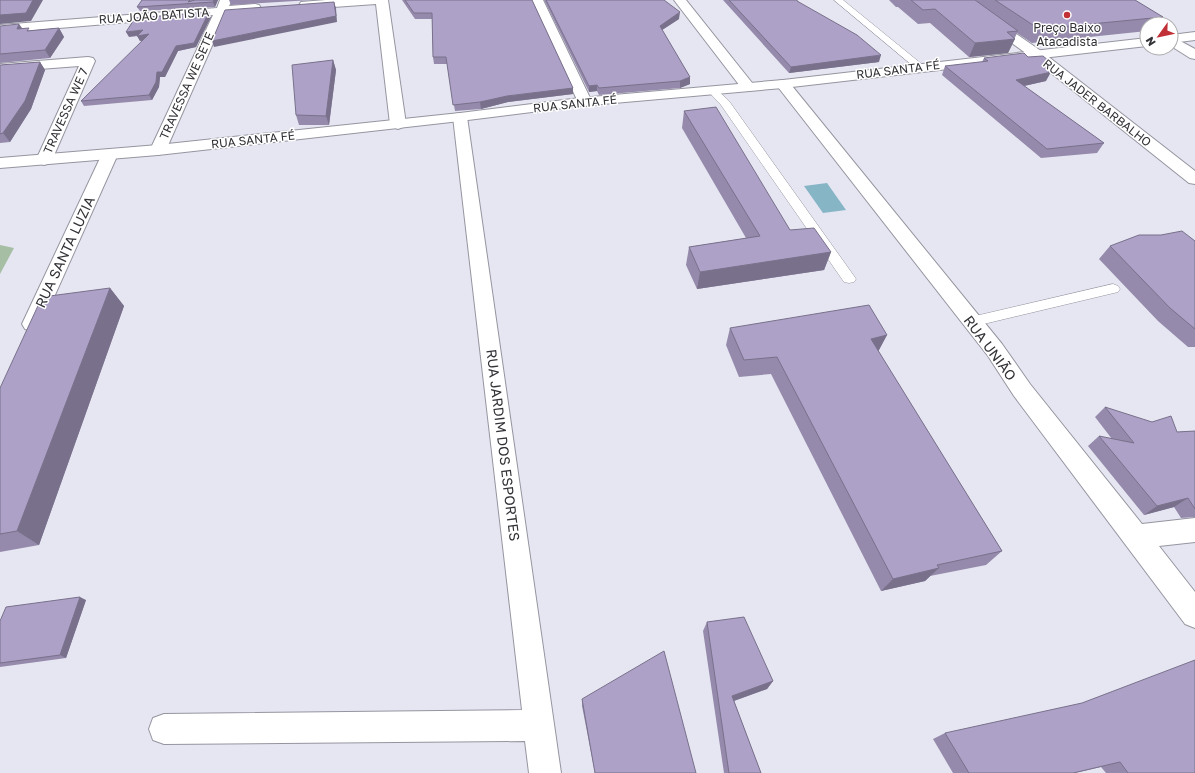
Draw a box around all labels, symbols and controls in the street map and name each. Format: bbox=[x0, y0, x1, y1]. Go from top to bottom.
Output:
street label: RUA JOÃO BATISTA bbox=[98, 4, 210, 27]
marker: Preço Baixo Atacadista bbox=[1062, 10, 1072, 20]
north arrow bbox=[1139, 16, 1179, 56]
place label: Preço Baixo Atacadista bbox=[1033, 20, 1101, 49]
street label: TRAVESSA WE SETE bbox=[156, 30, 217, 142]
text: N bbox=[1142, 35, 1158, 49]
street label: RUA JADER BARBALHO bbox=[1040, 56, 1155, 150]
street label: RUA SANTA FÉ bbox=[855, 57, 941, 82]
street label: TRAVESSA WE 7 bbox=[40, 66, 91, 156]
street label: RUA SANTA FÉ bbox=[532, 92, 618, 115]
street label: RUA SANTA FÉ bbox=[210, 128, 296, 151]
street label: RUA SANTA LUZIA bbox=[31, 193, 98, 310]
street label: RUA UNIÃO bbox=[961, 312, 1020, 383]
street label: RUA JARDIM DOS ESPORTES bbox=[483, 348, 524, 542]

